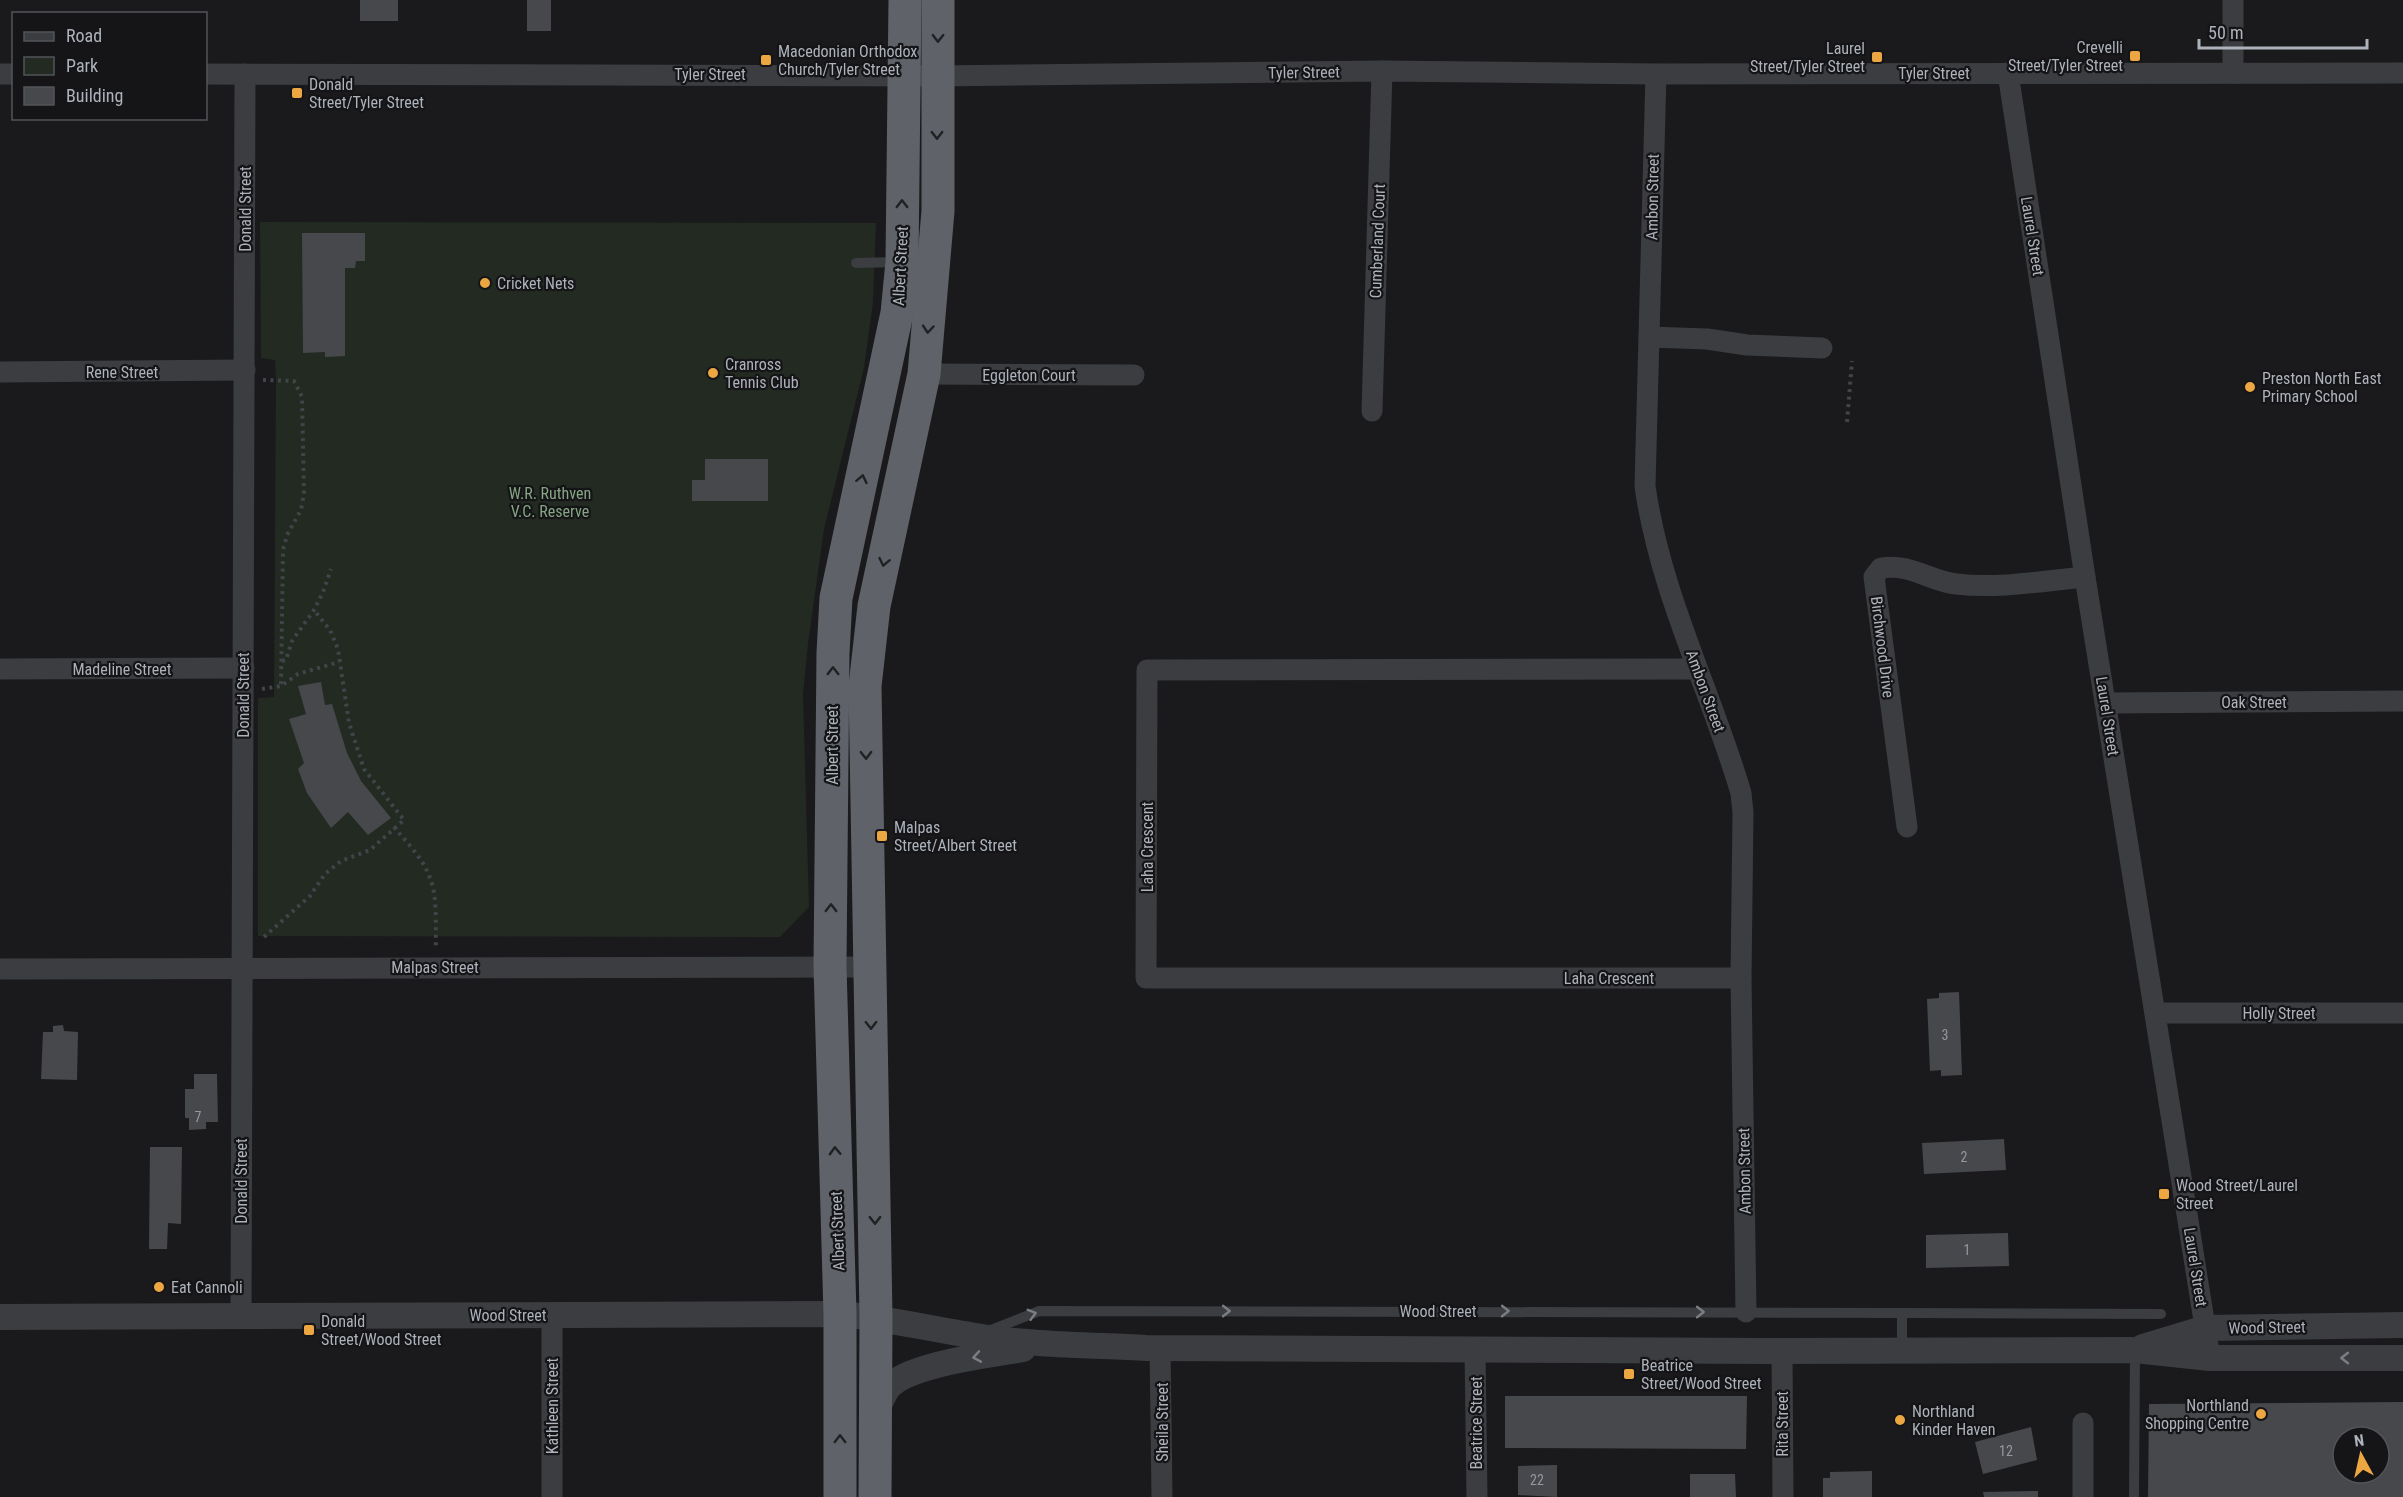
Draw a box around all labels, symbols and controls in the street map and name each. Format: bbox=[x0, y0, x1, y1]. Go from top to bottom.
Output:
legend bbox=[12, 12, 207, 120]
scale bar bbox=[2199, 12, 2367, 50]
text: 50 m bbox=[2208, 22, 2243, 43]
text: Road bbox=[66, 25, 102, 46]
one-way arrow bbox=[932, 34, 944, 43]
place label: Crevelli Street/Tyler Street bbox=[2008, 38, 2123, 75]
place label: Laurel Street/Tyler Street bbox=[1750, 39, 1865, 76]
place label: Macedonian Orthodox Church/Tyler Street bbox=[778, 42, 917, 79]
marker: Crevelli Street/Tyler Street bbox=[2128, 49, 2142, 63]
marker: Laurel Street/Tyler Street bbox=[1870, 50, 1884, 64]
marker: Macedonian Orthodox Church/Tyler Street bbox=[759, 53, 773, 67]
text: Park bbox=[66, 55, 98, 76]
street label: Tyler Street bbox=[1268, 62, 1340, 83]
street label: Tyler Street bbox=[1898, 64, 1970, 83]
street label: Tyler Street bbox=[674, 65, 746, 84]
place label: Donald Street/Tyler Street bbox=[309, 75, 424, 112]
text: Building bbox=[66, 85, 123, 106]
marker: Donald Street/Tyler Street bbox=[290, 86, 304, 100]
one-way arrow bbox=[931, 130, 943, 139]
street label: Ambon Street bbox=[1642, 154, 1663, 240]
street label: Donald Street bbox=[236, 166, 255, 252]
street label: Cumberland Court bbox=[1366, 183, 1389, 299]
street label: Laurel Street bbox=[2017, 195, 2048, 277]
one-way arrow bbox=[896, 199, 908, 208]
street label: Albert Street bbox=[889, 226, 912, 306]
place label: Cricket Nets bbox=[497, 274, 574, 293]
marker: Cricket Nets bbox=[478, 276, 492, 290]
one-way arrow bbox=[921, 325, 934, 334]
place label: Cranross Tennis Club bbox=[725, 355, 799, 392]
street label: Rene Street bbox=[86, 363, 158, 382]
marker: Cranross Tennis Club bbox=[706, 366, 720, 380]
street label: Eggleton Court bbox=[982, 366, 1076, 385]
place label: Preston North East Primary School bbox=[2262, 369, 2382, 406]
marker: Preston North East Primary School bbox=[2243, 380, 2257, 394]
one-way arrow bbox=[854, 474, 867, 484]
park label: W.R. Ruthven V.C. Reserve bbox=[509, 484, 591, 521]
one-way arrow bbox=[878, 556, 891, 566]
street label: Birchwood Drive bbox=[1867, 595, 1898, 699]
street label: Ambon Street bbox=[1682, 647, 1729, 735]
street label: Donald Street bbox=[234, 652, 253, 738]
street label: Madeline Street bbox=[73, 660, 172, 679]
one-way arrow bbox=[827, 666, 839, 675]
street label: Laurel Street bbox=[2092, 675, 2123, 757]
street label: Oak Street bbox=[2221, 693, 2287, 712]
street label: Albert Street bbox=[823, 705, 842, 785]
one-way arrow bbox=[860, 751, 872, 760]
street label: Laha Crescent bbox=[1138, 802, 1157, 892]
place label: Malpas Street/Albert Street bbox=[894, 818, 1017, 855]
marker: Malpas Street/Albert Street bbox=[875, 829, 889, 843]
one-way arrow bbox=[825, 903, 837, 912]
street label: Malpas Street bbox=[391, 958, 479, 977]
street label: Laha Crescent bbox=[1564, 969, 1654, 988]
street label: Holly Street bbox=[2242, 1004, 2316, 1023]
one-way arrow bbox=[865, 1021, 877, 1030]
house number: 3 bbox=[1942, 1027, 1948, 1043]
house number: 7 bbox=[195, 1109, 202, 1125]
street label: Ambon Street bbox=[1734, 1128, 1755, 1214]
street label: Donald Street bbox=[232, 1138, 251, 1224]
one-way arrow bbox=[829, 1146, 842, 1155]
house number: 2 bbox=[1961, 1149, 1968, 1165]
place label: Wood Street/Laurel Street bbox=[2176, 1176, 2298, 1213]
marker: Wood Street/Laurel Street bbox=[2157, 1187, 2171, 1201]
street label: Albert Street bbox=[827, 1191, 848, 1271]
one-way arrow bbox=[869, 1216, 881, 1225]
street label: Laurel Street bbox=[2180, 1226, 2211, 1308]
house number: 1 bbox=[1964, 1242, 1970, 1258]
place label: Eat Cannoli bbox=[171, 1278, 243, 1297]
marker: Eat Cannoli bbox=[152, 1280, 166, 1294]
street label: Wood Street bbox=[1399, 1302, 1477, 1321]
one-way arrow bbox=[1222, 1305, 1231, 1317]
one-way arrow bbox=[1501, 1305, 1510, 1317]
street label: Wood Street bbox=[469, 1306, 547, 1325]
one-way arrow bbox=[1696, 1306, 1705, 1318]
one-way arrow bbox=[1026, 1309, 1037, 1321]
place label: Donald Street/Wood Street bbox=[321, 1312, 442, 1349]
street label: Wood Street bbox=[2228, 1317, 2306, 1338]
marker: Donald Street/Wood Street bbox=[302, 1323, 316, 1337]
one-way arrow bbox=[972, 1350, 982, 1363]
one-way arrow bbox=[2340, 1352, 2349, 1364]
place label: Beatrice Street/Wood Street bbox=[1641, 1356, 1762, 1393]
street label: Kathleen Street bbox=[543, 1358, 562, 1454]
marker: Beatrice Street/Wood Street bbox=[1622, 1367, 1636, 1381]
street label: Beatrice Street bbox=[1467, 1376, 1486, 1470]
street label: Sheila Street bbox=[1153, 1382, 1172, 1462]
street label: Rita Street bbox=[1773, 1391, 1792, 1457]
place label: Northland Shopping Centre bbox=[2145, 1396, 2249, 1433]
place label: Northland Kinder Haven bbox=[1912, 1402, 1996, 1439]
marker: Northland Shopping Centre bbox=[2254, 1407, 2268, 1421]
marker: Northland Kinder Haven bbox=[1893, 1413, 1907, 1427]
north arrow bbox=[2331, 1425, 2391, 1485]
text: N bbox=[2353, 1431, 2365, 1451]
one-way arrow bbox=[834, 1434, 846, 1443]
house number: 12 bbox=[1999, 1443, 2013, 1459]
house number: 22 bbox=[1530, 1472, 1544, 1488]

